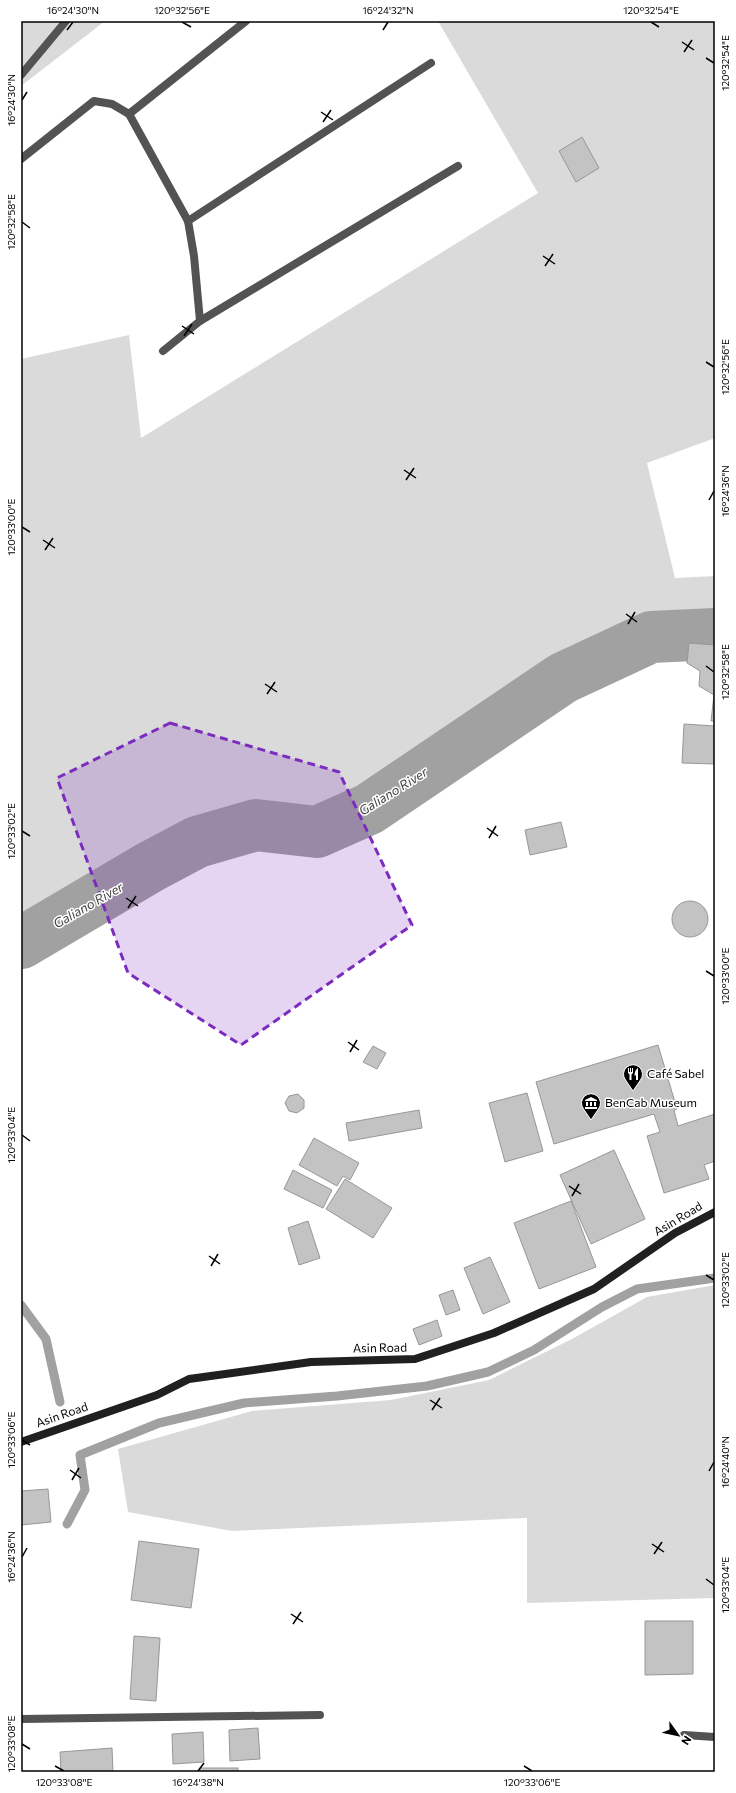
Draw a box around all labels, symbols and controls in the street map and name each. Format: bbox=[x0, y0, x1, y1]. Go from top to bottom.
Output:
text: 16°24'30"N bbox=[47, 4, 99, 16]
text: 120°32'56"E bbox=[154, 4, 210, 16]
text: 16°24'32"N bbox=[363, 4, 413, 16]
text: 120°32'54"E bbox=[623, 4, 679, 16]
text: 120°32'54"E bbox=[719, 35, 731, 91]
text: 16°24'30"N bbox=[5, 74, 17, 126]
text: 120°32'58"E bbox=[5, 194, 17, 250]
text: 120°32'56"E bbox=[719, 339, 731, 395]
text: 16°24'36"N bbox=[719, 465, 731, 517]
text: 120°33'00"E bbox=[5, 498, 17, 556]
text: 120°32'58"E bbox=[719, 644, 731, 700]
water label: Galiano River bbox=[356, 763, 431, 818]
text: 120°33'02"E bbox=[5, 803, 17, 859]
water label: Galiano River bbox=[50, 878, 127, 931]
text: 120°33'00"E bbox=[719, 947, 731, 1005]
restaurant icon: Café Sabel bbox=[622, 1063, 644, 1091]
place label: Café Sabel bbox=[647, 1066, 704, 1080]
museum icon: BenCab Museum bbox=[580, 1092, 602, 1120]
place label: BenCab Museum bbox=[605, 1095, 697, 1109]
text: 120°33'04"E bbox=[5, 1107, 17, 1163]
street label: Asin Road bbox=[651, 1198, 704, 1238]
text: 120°33'02"E bbox=[719, 1252, 731, 1308]
street label: Asin Road bbox=[353, 1340, 407, 1354]
street label: Asin Road bbox=[34, 1399, 90, 1429]
text: 120°33'06"E bbox=[5, 1412, 17, 1468]
text: 16°24'40"N bbox=[719, 1436, 731, 1488]
text: 16°24'36"N bbox=[5, 1531, 17, 1583]
text: 120°33'04"E bbox=[719, 1557, 731, 1613]
north arrow bbox=[658, 1715, 698, 1755]
text: 120°33'08"E bbox=[5, 1716, 17, 1772]
text: N bbox=[679, 1734, 695, 1748]
text: 120°33'08"E bbox=[36, 1776, 92, 1788]
text: 16°24'38"N bbox=[172, 1776, 224, 1788]
text: 120°33'06"E bbox=[504, 1776, 560, 1788]

